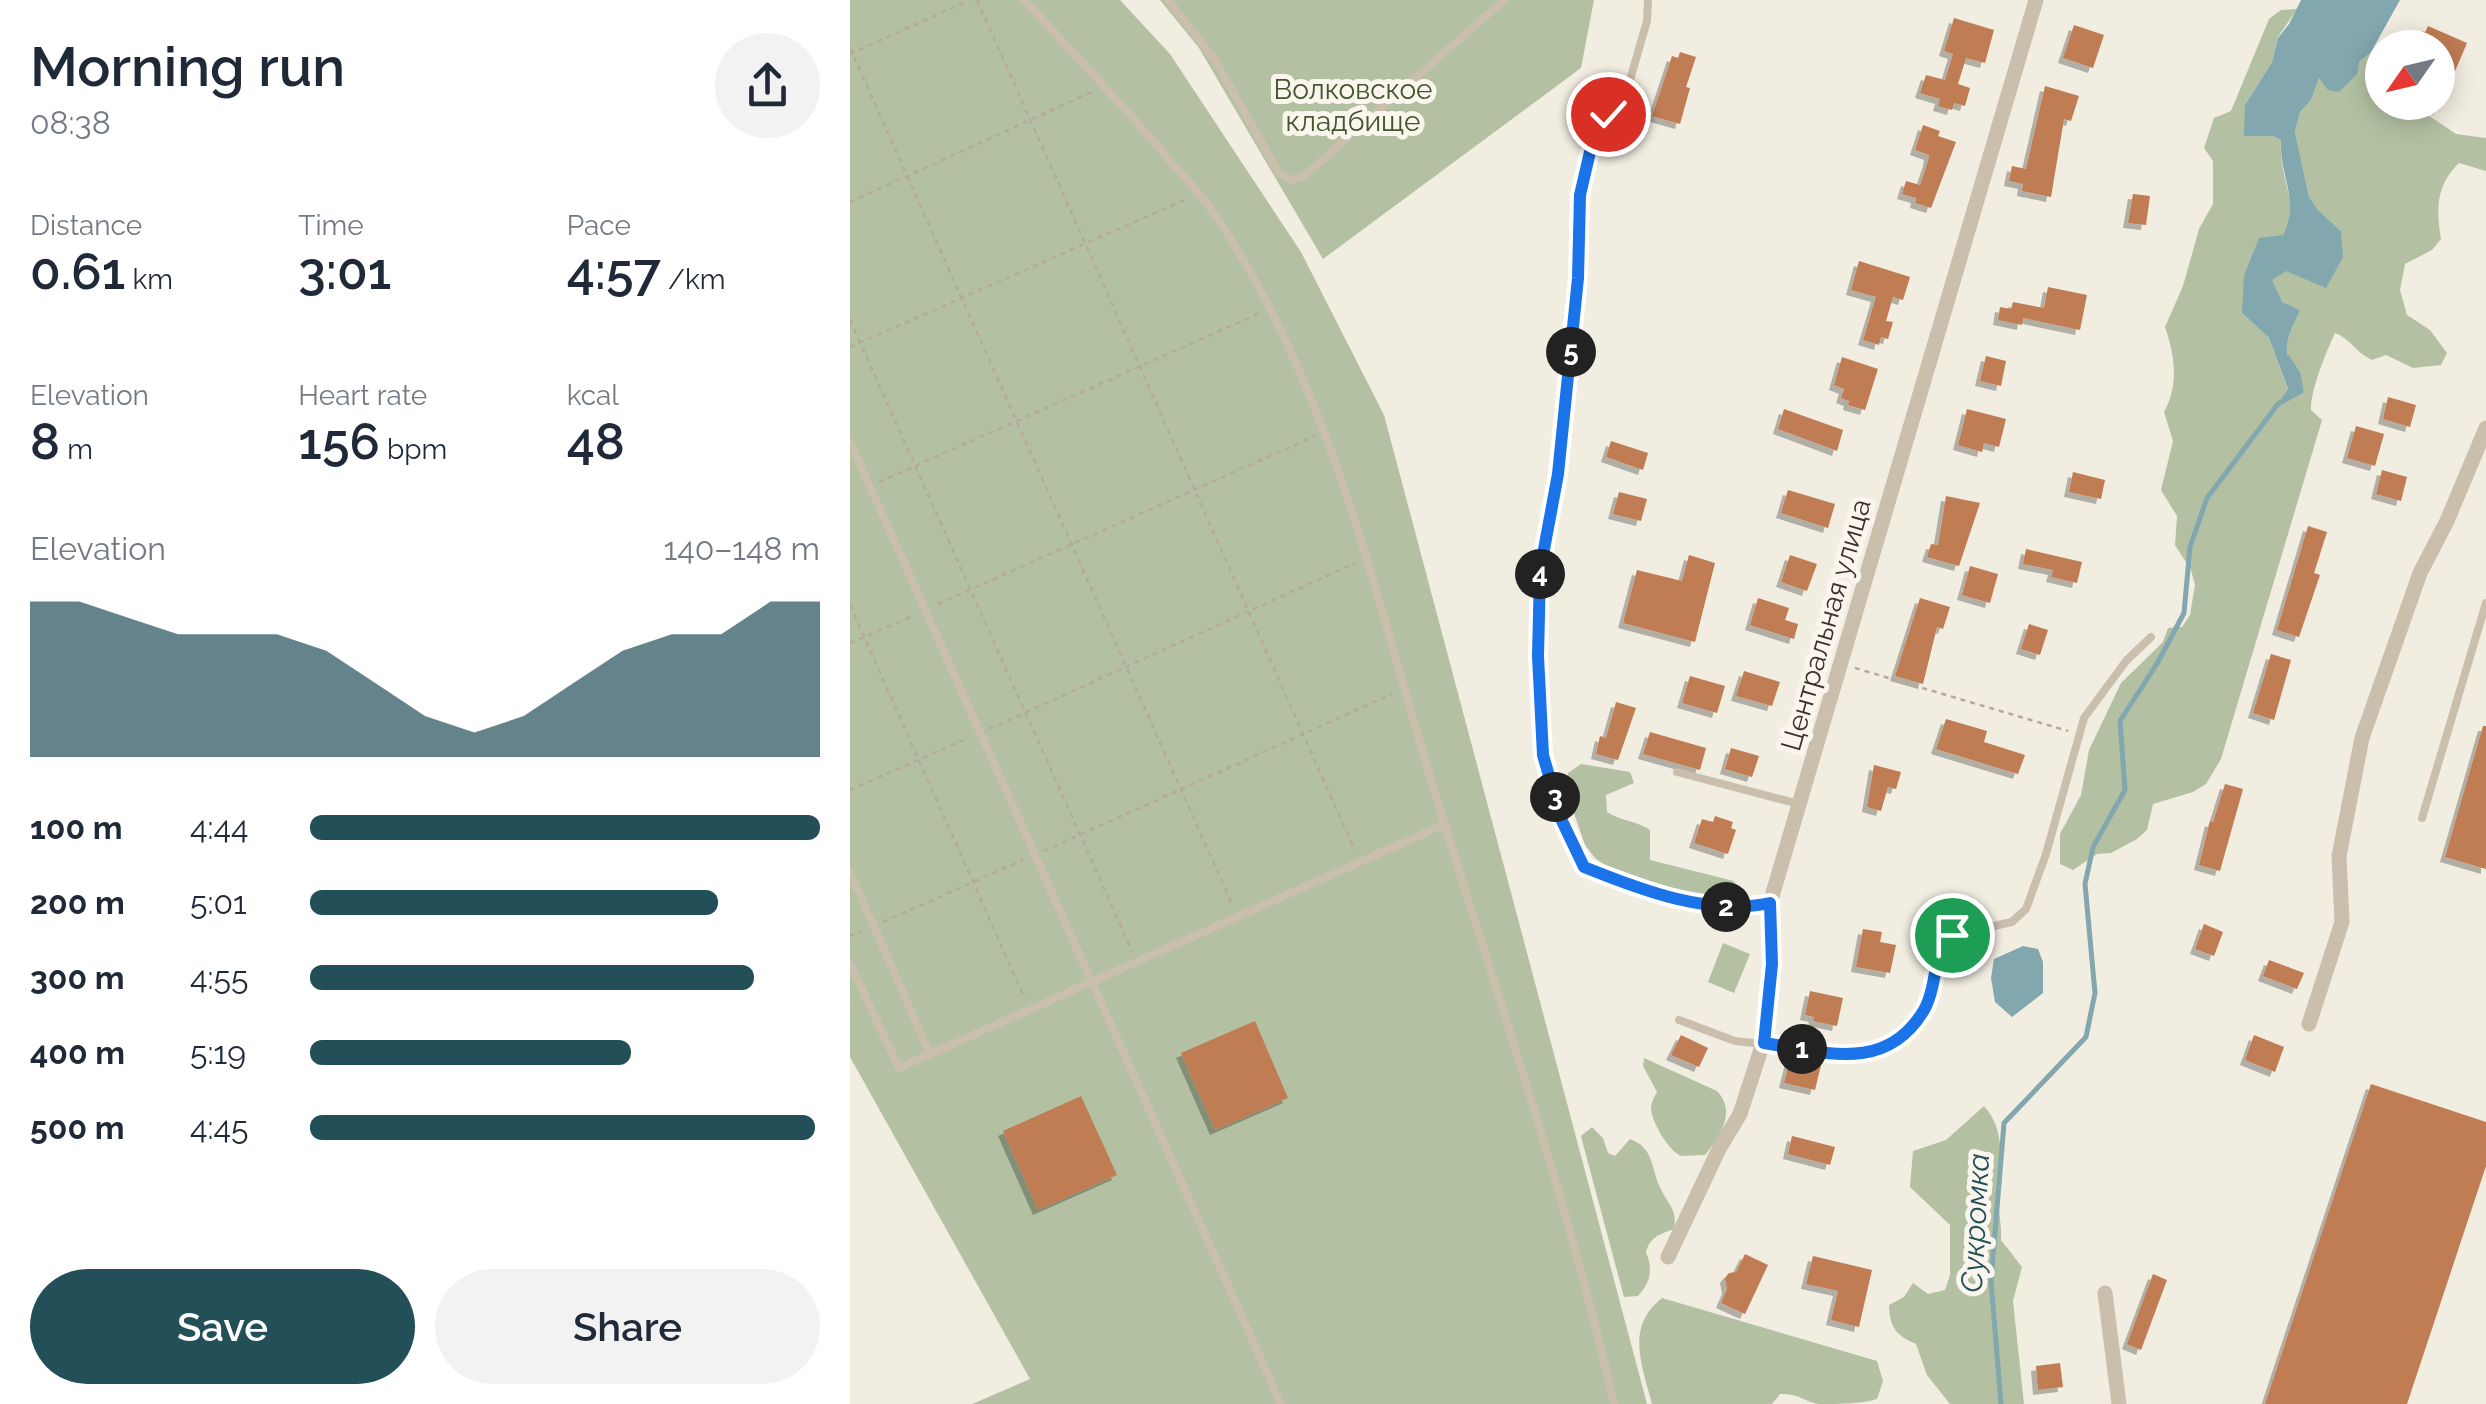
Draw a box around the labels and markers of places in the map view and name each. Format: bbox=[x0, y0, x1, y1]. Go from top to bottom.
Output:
pin bbox=[1566, 72, 1651, 157]
pin: 5 bbox=[1546, 327, 1596, 377]
pin: 4 bbox=[1515, 549, 1565, 599]
pin: 3 bbox=[1530, 772, 1580, 822]
pin: 2 bbox=[1701, 882, 1751, 932]
pin bbox=[1910, 893, 1995, 978]
pin: 1 bbox=[1777, 1024, 1827, 1074]

